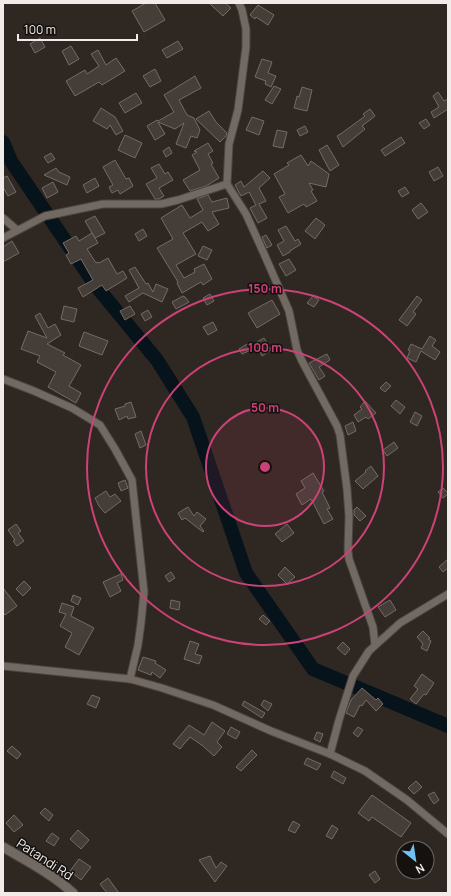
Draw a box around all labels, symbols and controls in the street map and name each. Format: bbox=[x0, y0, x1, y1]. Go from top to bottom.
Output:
scale bar bbox=[18, 16, 137, 42]
text: 100 m bbox=[24, 21, 56, 38]
text: 150 m bbox=[248, 280, 282, 297]
text: 100 m bbox=[248, 339, 282, 356]
text: 50 m bbox=[251, 399, 279, 416]
centre of rings bbox=[258, 460, 272, 474]
street label: Patandi Rd bbox=[13, 834, 77, 884]
north arrow bbox=[395, 840, 435, 880]
text: N bbox=[413, 861, 427, 878]

